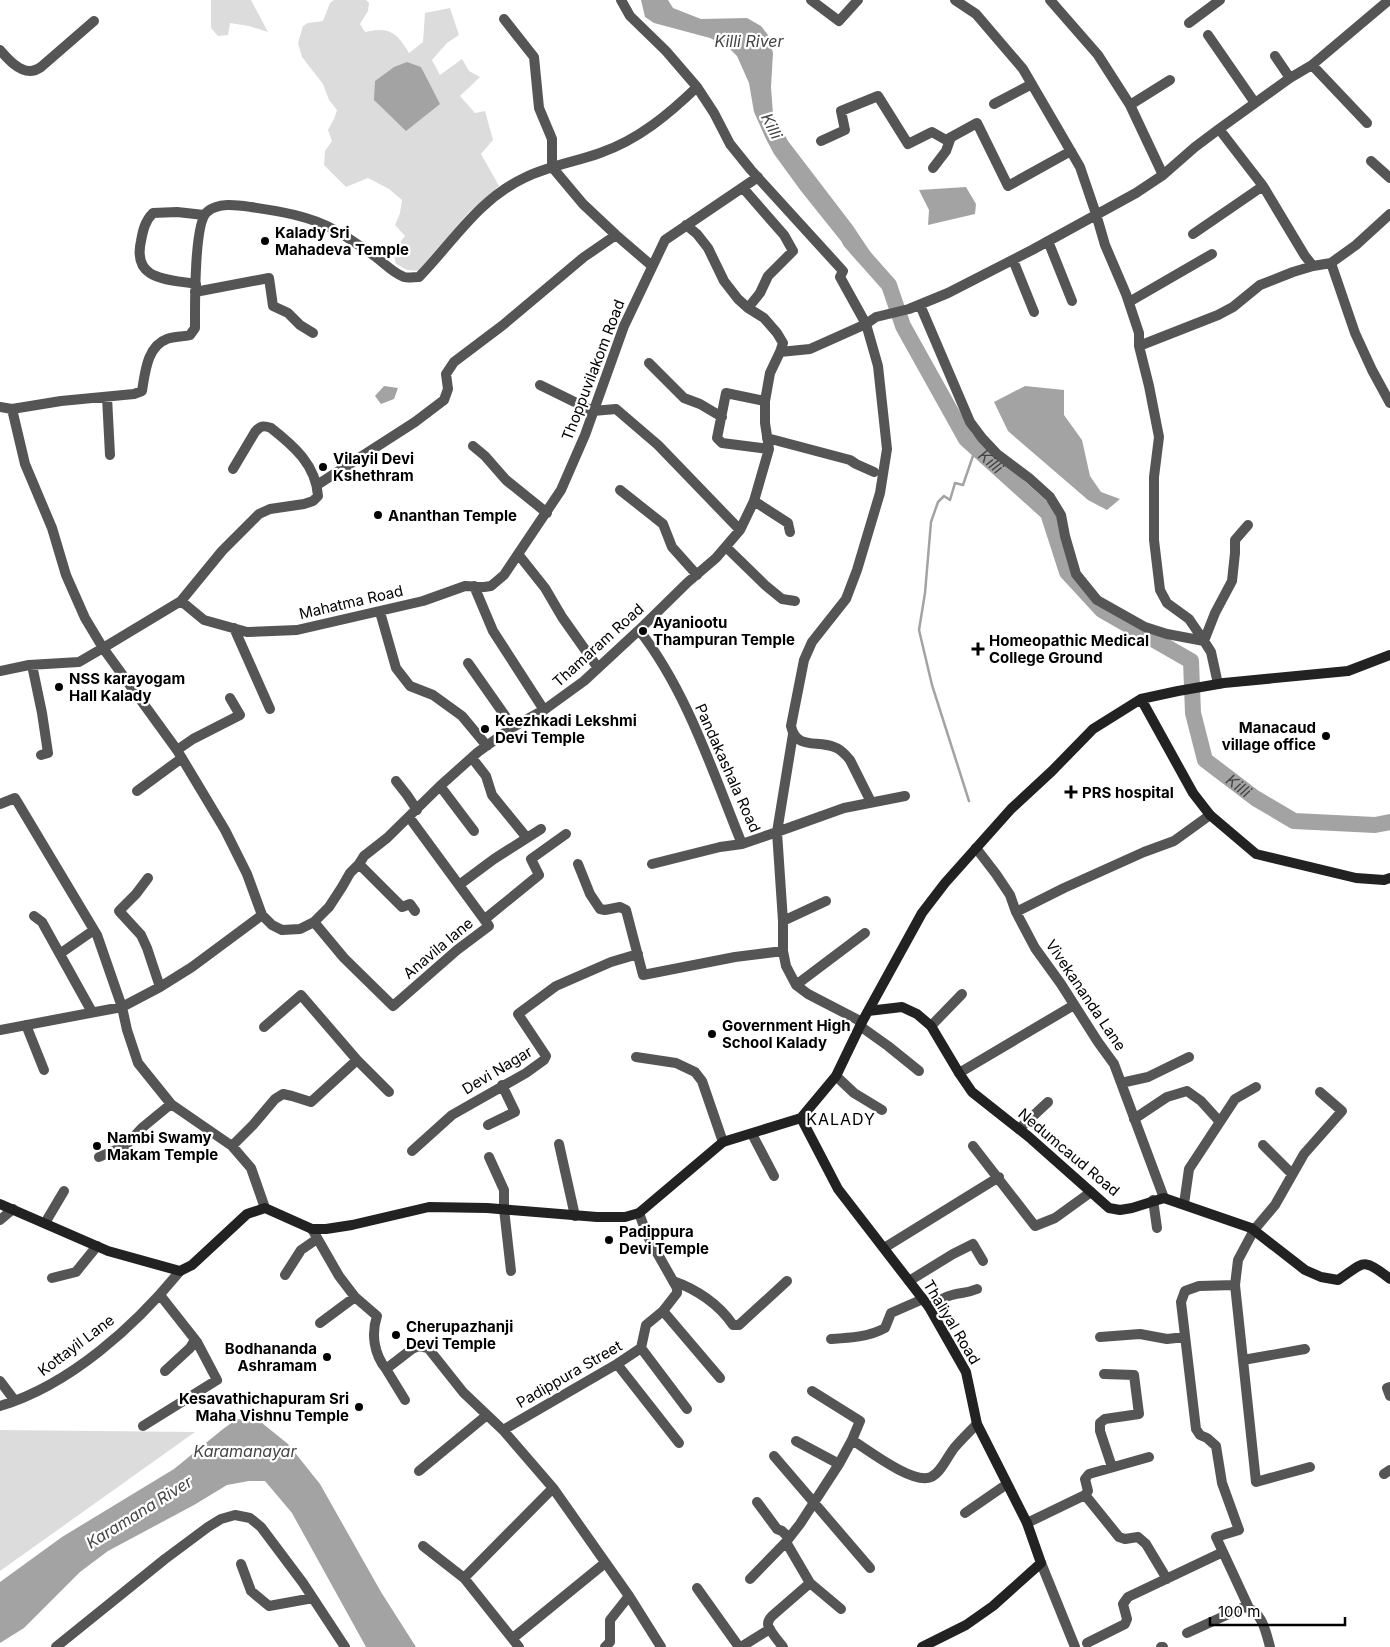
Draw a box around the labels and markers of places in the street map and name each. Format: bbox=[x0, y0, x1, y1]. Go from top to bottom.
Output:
place label: Kalady Sri Mahadeva Temple bbox=[275, 223, 409, 259]
marker: Kalady Sri Mahadeva Temple bbox=[259, 235, 271, 247]
place label: Vilayil Devi Kshethram bbox=[333, 449, 414, 485]
marker: Vilayil Devi Kshethram bbox=[317, 461, 329, 473]
place label: Ananthan Temple bbox=[388, 506, 517, 525]
marker: Ananthan Temple bbox=[372, 509, 384, 521]
place label: Ayaniootu Thampuran Temple bbox=[653, 613, 795, 649]
marker: Ayaniootu Thampuran Temple bbox=[637, 625, 649, 637]
place label: Homeopathic Medical College Ground bbox=[989, 631, 1149, 667]
marker: Homeopathic Medical College Ground bbox=[971, 642, 985, 656]
place label: NSS karayogam Hall Kalady bbox=[69, 669, 185, 705]
marker: NSS karayogam Hall Kalady bbox=[53, 681, 65, 693]
place label: Keezhkadi Lekshmi Devi Temple bbox=[495, 711, 637, 747]
place label: Manacaud village office bbox=[1222, 718, 1316, 754]
marker: Keezhkadi Lekshmi Devi Temple bbox=[479, 723, 491, 735]
marker: Manacaud village office bbox=[1320, 730, 1332, 742]
place label: PRS hospital bbox=[1082, 783, 1174, 802]
marker: PRS hospital bbox=[1064, 785, 1078, 799]
place label: Government High School Kalady bbox=[722, 1016, 851, 1052]
marker: Government High School Kalady bbox=[706, 1028, 718, 1040]
place label: Nambi Swamy Makam Temple bbox=[107, 1128, 218, 1164]
marker: Nambi Swamy Makam Temple bbox=[91, 1140, 103, 1152]
place label: Padippura Devi Temple bbox=[619, 1222, 709, 1258]
marker: Padippura Devi Temple bbox=[603, 1234, 615, 1246]
place label: Cherupazhanji Devi Temple bbox=[406, 1317, 513, 1353]
marker: Cherupazhanji Devi Temple bbox=[390, 1329, 402, 1341]
place label: Bodhananda Ashramam bbox=[225, 1339, 317, 1375]
marker: Bodhananda Ashramam bbox=[321, 1351, 333, 1363]
place label: Kesavathichapuram Sri Maha Vishnu Temple bbox=[179, 1389, 349, 1425]
marker: Kesavathichapuram Sri Maha Vishnu Temple bbox=[353, 1401, 365, 1413]

